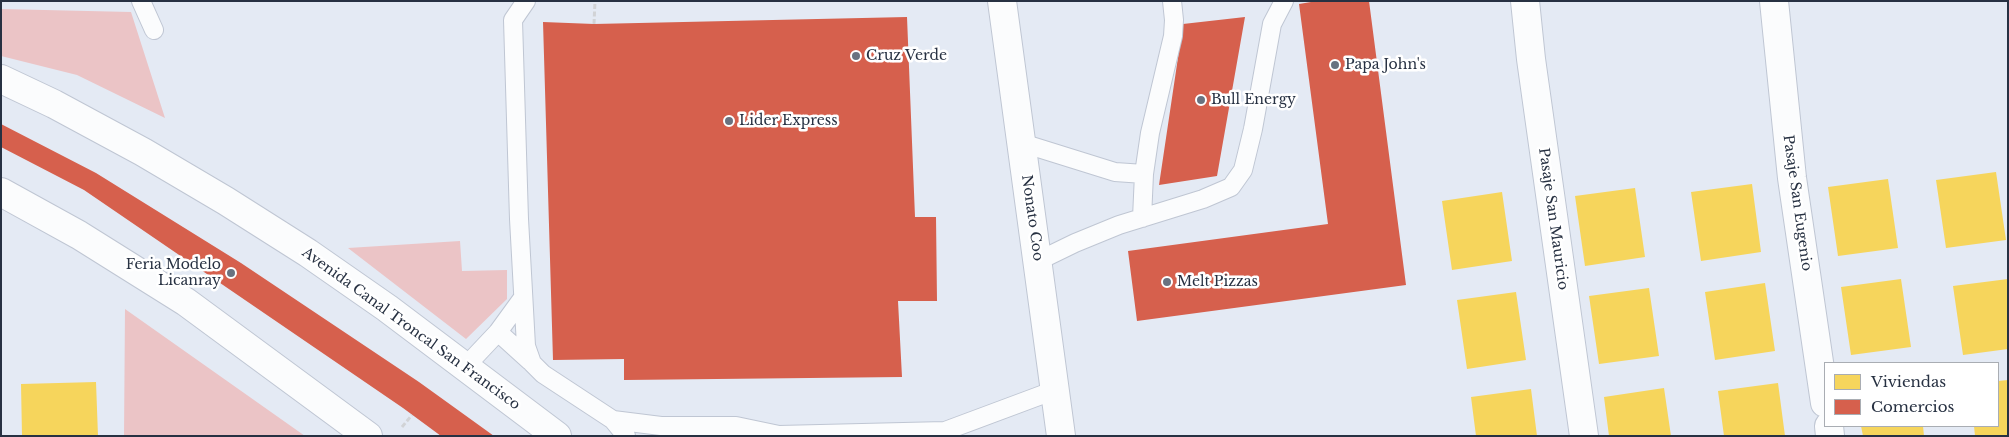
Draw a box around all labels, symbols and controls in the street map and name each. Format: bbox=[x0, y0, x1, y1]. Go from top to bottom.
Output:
place label: Cruz Verde bbox=[866, 48, 947, 64]
marker: Cruz Verde bbox=[850, 50, 862, 62]
place label: Papa John's bbox=[1345, 57, 1426, 73]
marker: Papa John's bbox=[1329, 59, 1341, 71]
place label: Bull Energy bbox=[1211, 92, 1296, 108]
marker: Bull Energy bbox=[1195, 94, 1207, 106]
place label: Lider Express bbox=[739, 113, 838, 129]
marker: Lider Express bbox=[723, 115, 735, 127]
street label: Pasaje San Eugenio bbox=[1779, 134, 1815, 272]
street label: Pasaje San Mauricio bbox=[1535, 147, 1571, 291]
street label: Nonato Coo bbox=[1018, 174, 1046, 262]
street label: Avenida Canal Troncal San Francisco bbox=[299, 244, 523, 414]
place label: Feria Modelo Licanray bbox=[126, 257, 221, 290]
marker: Feria Modelo Licanray bbox=[225, 267, 237, 279]
place label: Melt Pizzas bbox=[1177, 274, 1258, 290]
marker: Melt Pizzas bbox=[1161, 276, 1173, 288]
legend bbox=[1824, 362, 1999, 427]
text: Viviendas bbox=[1871, 372, 1946, 391]
text: Comercios bbox=[1871, 397, 1954, 416]

